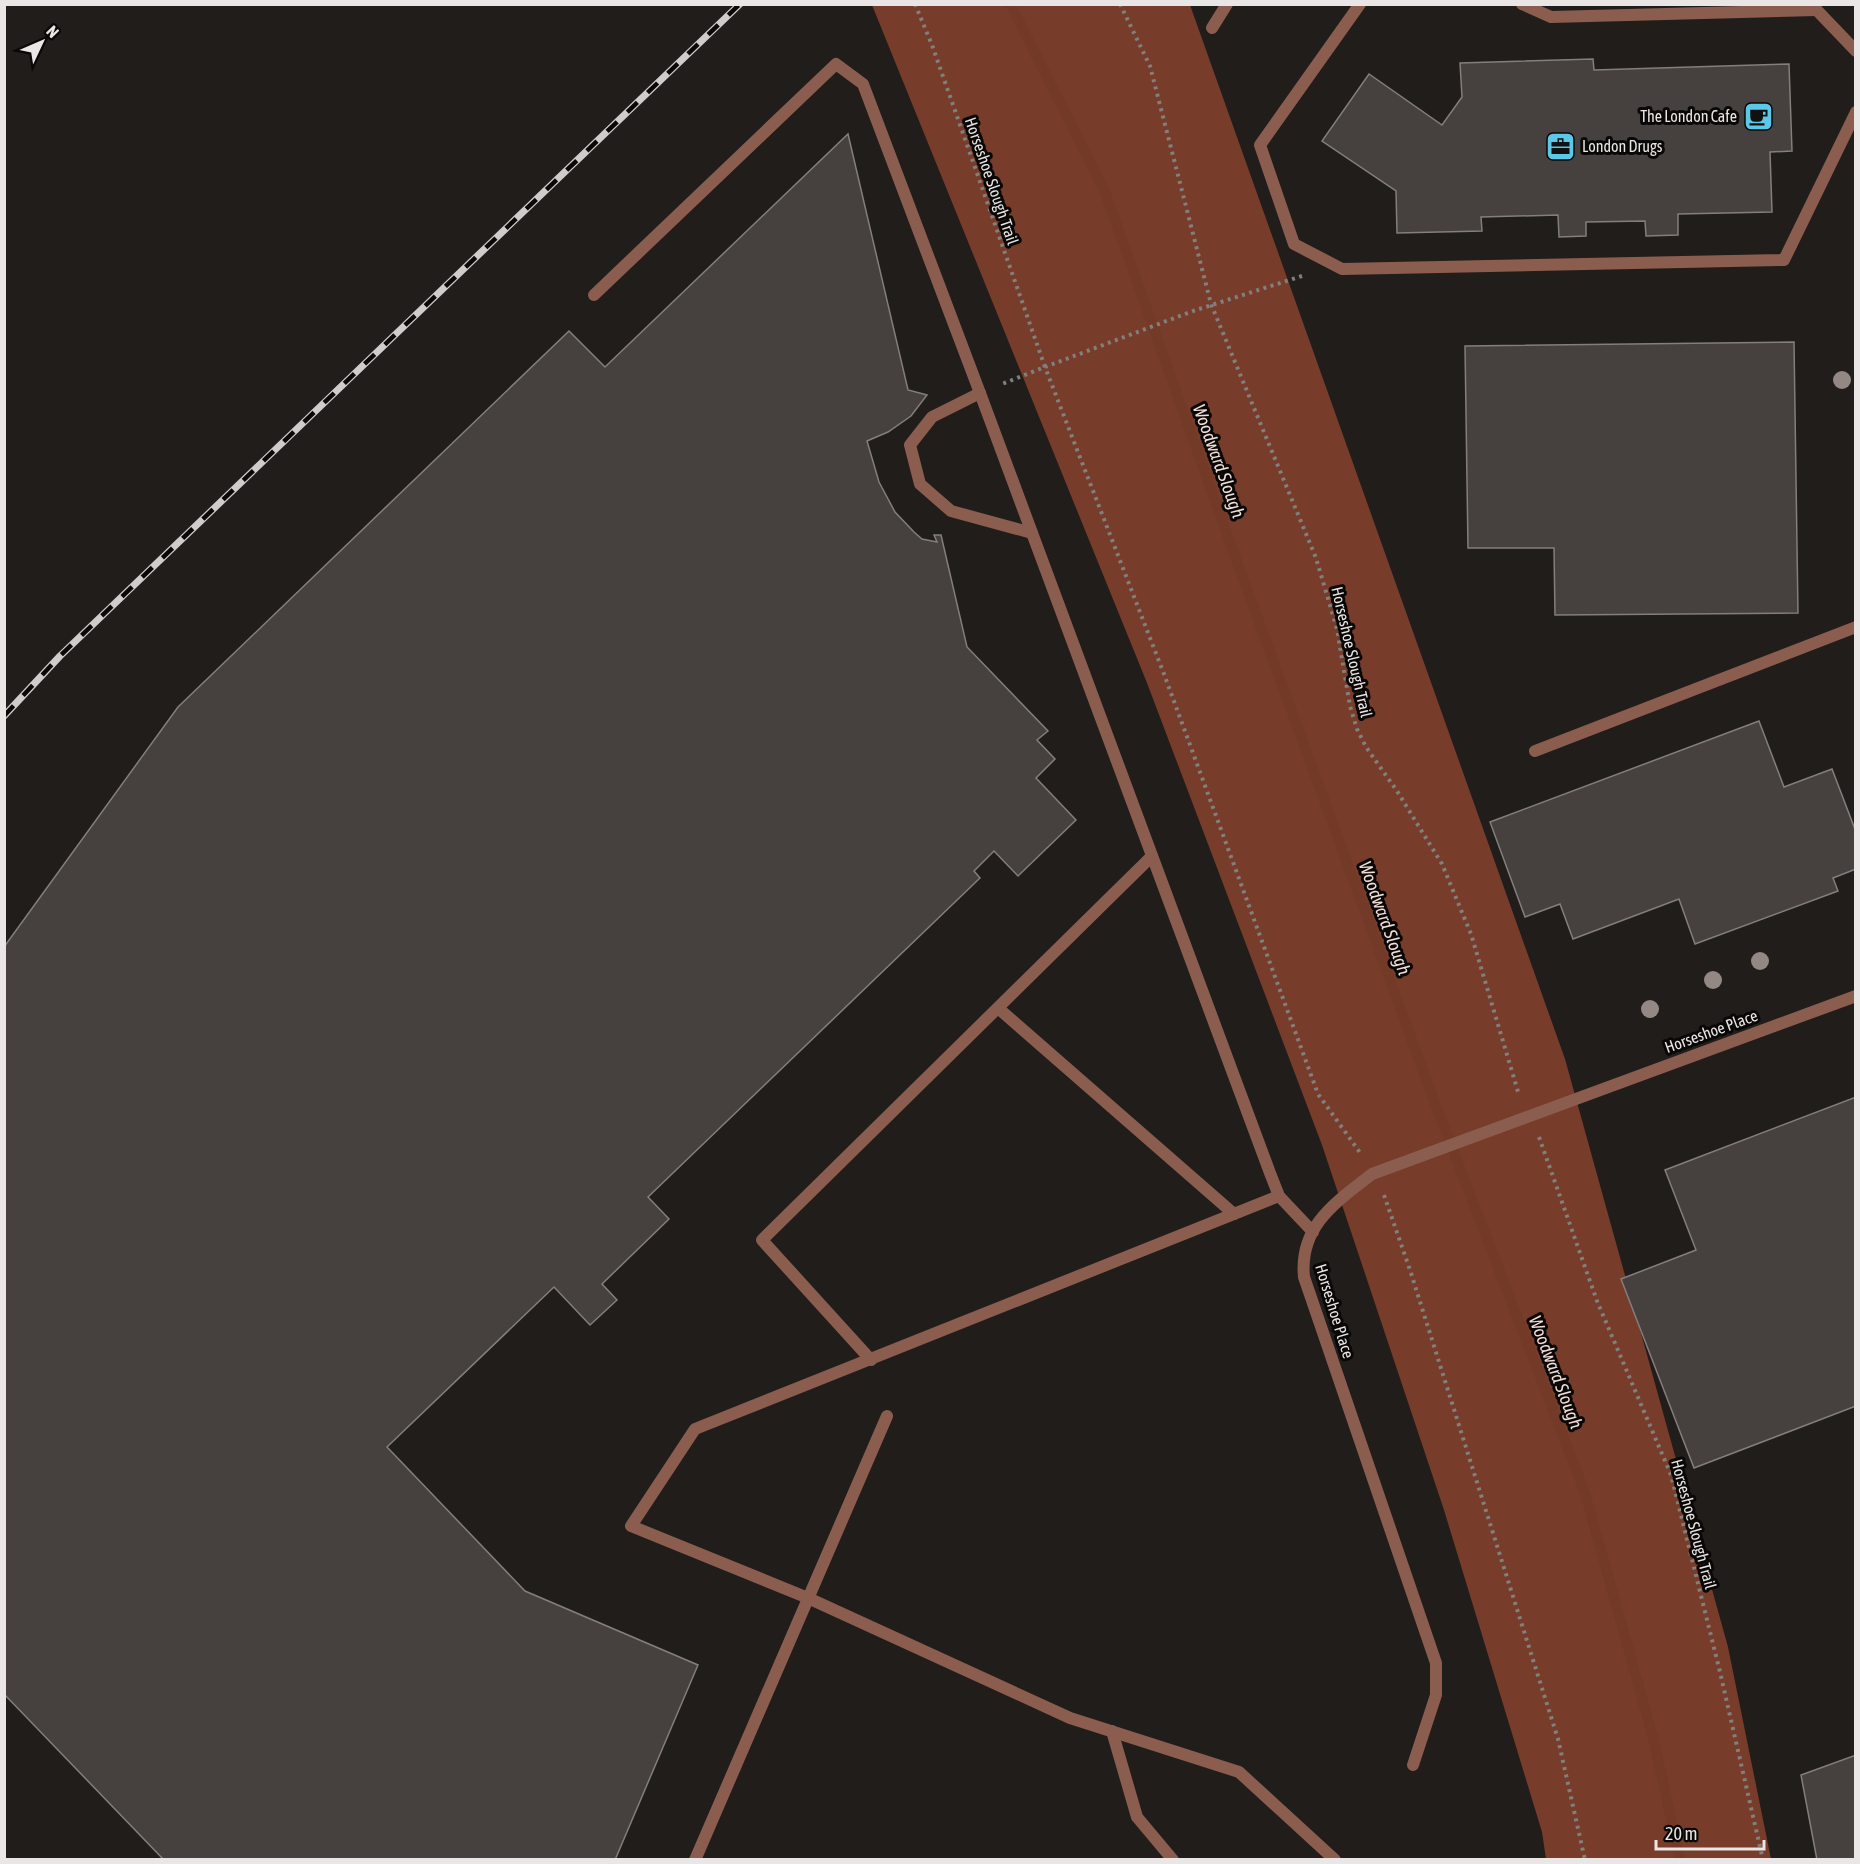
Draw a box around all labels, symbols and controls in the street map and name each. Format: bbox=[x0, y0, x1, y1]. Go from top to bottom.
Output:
north arrow bbox=[12, 12, 72, 72]
text: N bbox=[43, 22, 63, 41]
cafe icon: The London Cafe bbox=[1742, 100, 1774, 132]
place label: The London Cafe bbox=[1640, 107, 1737, 125]
street label: Horseshoe Slough Trail bbox=[961, 115, 1022, 248]
office icon: London Drugs bbox=[1545, 130, 1577, 162]
place label: London Drugs bbox=[1582, 137, 1663, 156]
water label: Woodward Slough bbox=[1189, 401, 1249, 521]
street label: Horseshoe Slough Trail bbox=[1327, 585, 1376, 720]
water label: Woodward Slough bbox=[1355, 858, 1415, 978]
street label: Horseshoe Place bbox=[1662, 1006, 1760, 1056]
street label: Horseshoe Place bbox=[1312, 1262, 1358, 1360]
water label: Woodward Slough bbox=[1525, 1313, 1587, 1432]
street label: Horseshoe Slough Trail bbox=[1667, 1457, 1720, 1592]
scale bar bbox=[1656, 1813, 1764, 1851]
text: 20 m bbox=[1665, 1823, 1697, 1844]

